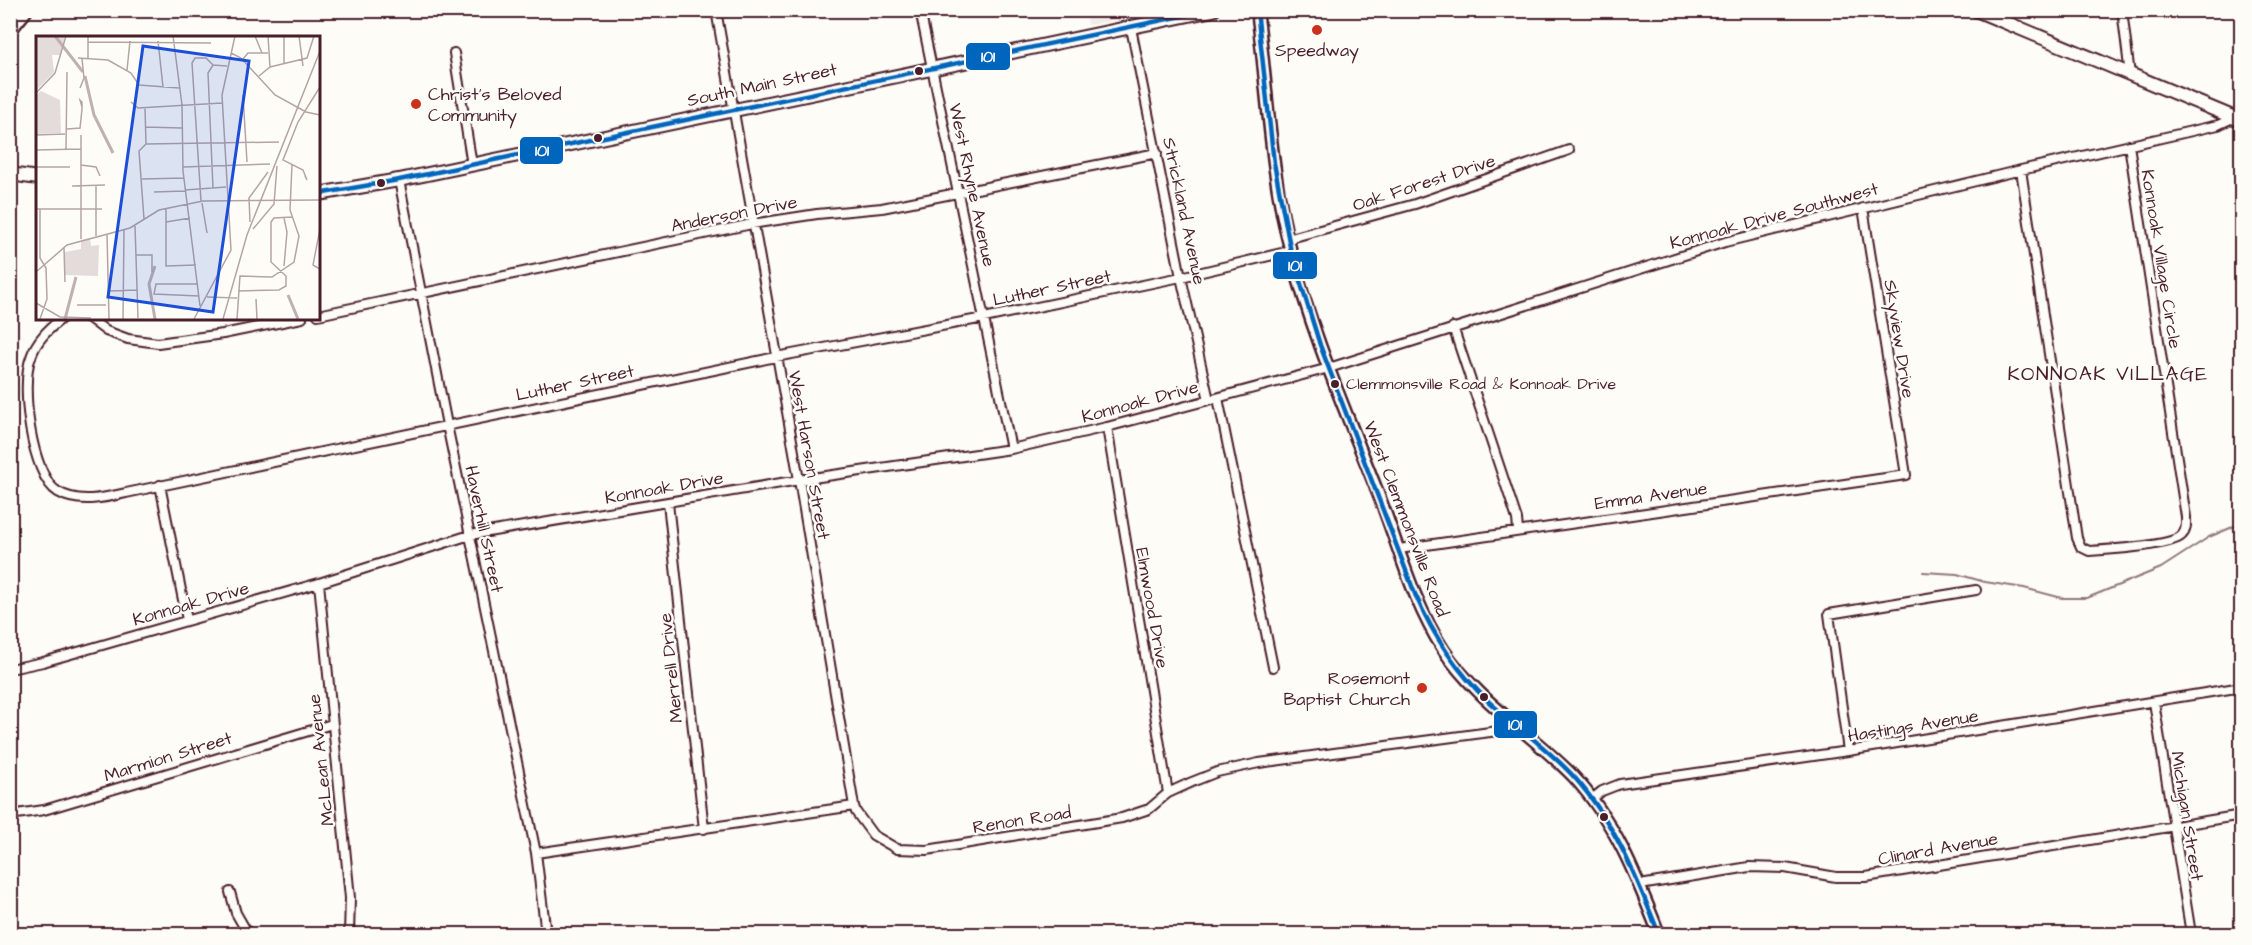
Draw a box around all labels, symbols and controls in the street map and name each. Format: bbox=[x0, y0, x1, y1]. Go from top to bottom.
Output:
marker: Speedway bbox=[1310, 23, 1324, 37]
inset map bbox=[36, 36, 320, 320]
place label: Speedway bbox=[1275, 38, 1359, 64]
line badge: 101 bbox=[965, 42, 1011, 71]
text: 101 bbox=[981, 46, 996, 68]
street label: South Main Street bbox=[685, 57, 840, 113]
unlabelled marker bbox=[913, 65, 925, 77]
place label: Christ's Beloved Community bbox=[428, 82, 562, 129]
marker: Christ's Beloved Community bbox=[409, 97, 423, 111]
street label: West Rhyne Avenue bbox=[942, 101, 1002, 269]
unlabelled marker bbox=[592, 132, 604, 144]
street label: Strickland Avenue bbox=[1156, 135, 1212, 287]
line badge: 101 bbox=[519, 136, 564, 165]
text: 101 bbox=[535, 140, 550, 162]
street label: Oak Forest Drive bbox=[1349, 148, 1499, 218]
street label: Konnoak Village Circle bbox=[2134, 168, 2188, 351]
street label: Konnoak Drive Southwest bbox=[1667, 176, 1882, 256]
unlabelled marker bbox=[375, 177, 387, 189]
street label: Anderson Drive bbox=[669, 189, 800, 239]
line badge: 101 bbox=[1272, 251, 1318, 280]
text: 101 bbox=[1288, 255, 1303, 277]
street label: Luther Street bbox=[991, 263, 1114, 313]
street label: Skyview Drive bbox=[1876, 278, 1921, 400]
street label: Luther Street bbox=[514, 358, 637, 408]
district label: KONNOAK VILLAGE bbox=[2007, 360, 2209, 388]
street label: West Harson Street bbox=[782, 369, 836, 542]
place label: Clemmonsville Road & Konnoak Drive bbox=[1346, 373, 1617, 395]
street label: Konnoak Drive bbox=[1079, 374, 1201, 430]
marker: Clemmonsville Road & Konnoak Drive bbox=[1329, 378, 1341, 390]
street label: West Clemmonsville Road bbox=[1357, 418, 1455, 620]
street label: Haverhill Street bbox=[458, 463, 510, 595]
street label: Konnoak Drive bbox=[603, 465, 725, 511]
street label: Emma Avenue bbox=[1593, 476, 1709, 516]
street label: Elmwood Drive bbox=[1129, 546, 1175, 671]
street label: Konnoak Drive bbox=[130, 575, 252, 633]
street label: Merrell Drive bbox=[653, 611, 689, 724]
place label: Rosemont Baptist Church bbox=[1283, 666, 1411, 712]
marker: Rosemont Baptist Church bbox=[1415, 681, 1429, 695]
unlabelled marker bbox=[1478, 691, 1490, 703]
street label: McLean Avenue bbox=[302, 693, 340, 827]
street label: Hastings Avenue bbox=[1846, 703, 1981, 750]
line badge: 101 bbox=[1493, 710, 1538, 739]
text: 101 bbox=[1508, 714, 1523, 736]
street label: Marmion Street bbox=[101, 725, 236, 788]
street label: Michigan Street bbox=[2163, 749, 2210, 883]
street label: Renon Road bbox=[971, 800, 1073, 840]
unlabelled marker bbox=[1598, 811, 1610, 823]
street label: Clinard Avenue bbox=[1876, 826, 2000, 872]

